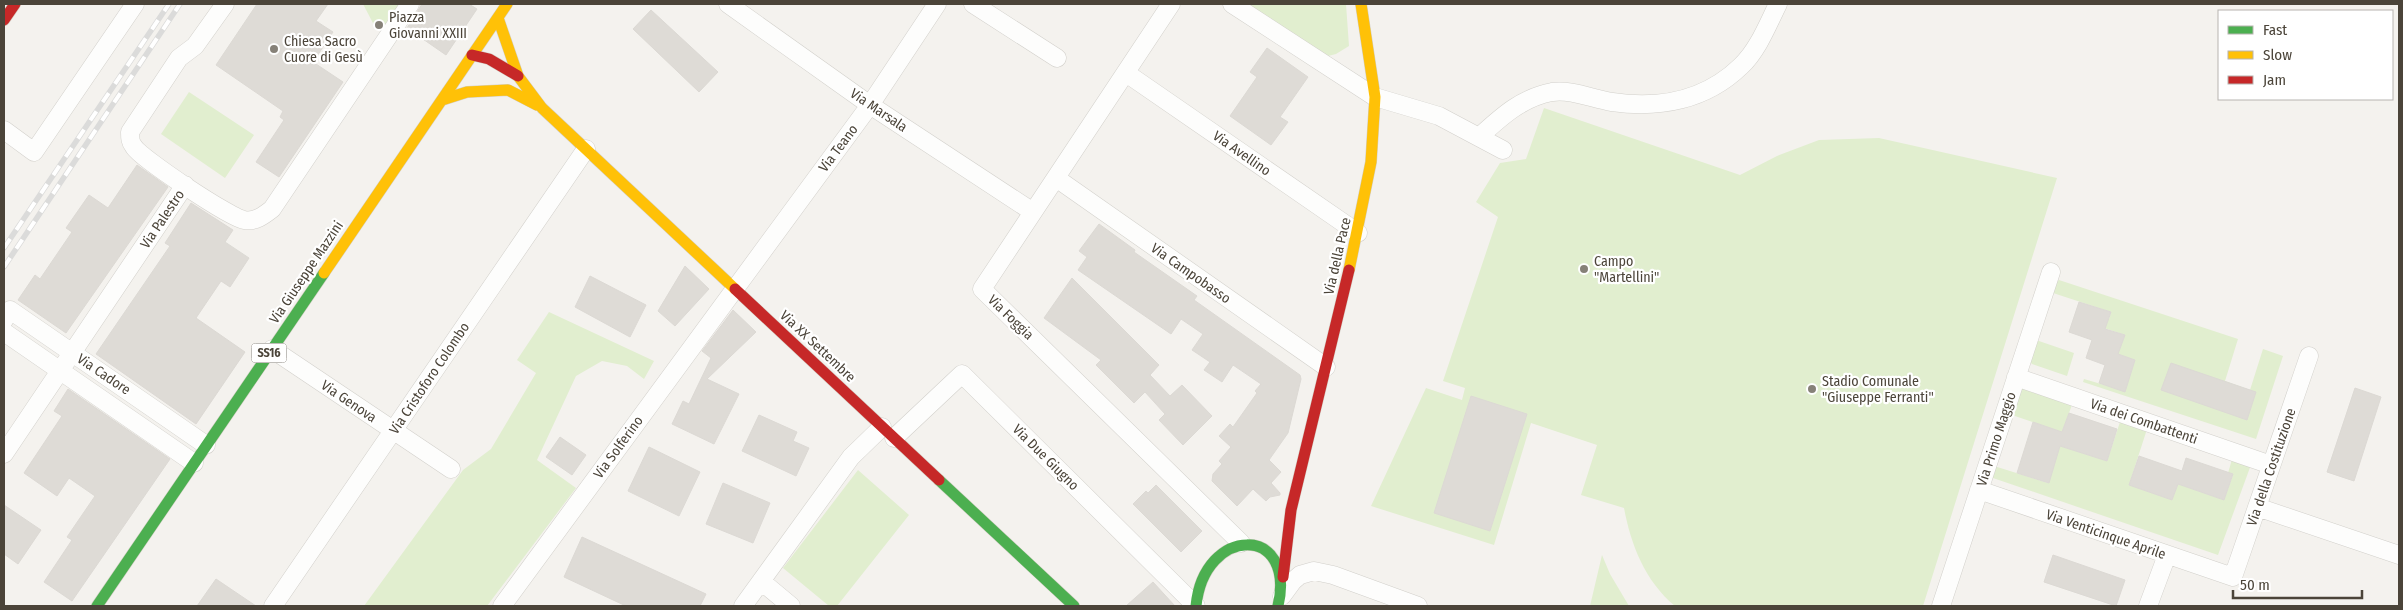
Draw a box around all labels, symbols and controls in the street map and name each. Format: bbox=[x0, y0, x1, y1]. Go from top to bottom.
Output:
place label: Piazza Giovanni XXIII bbox=[389, 9, 467, 42]
legend bbox=[2218, 10, 2393, 100]
marker: Piazza Giovanni XXIII bbox=[373, 19, 385, 31]
text: Fast bbox=[2263, 21, 2287, 39]
place label: Chiesa Sacro Cuore di Gesù bbox=[284, 33, 363, 66]
marker: Chiesa Sacro Cuore di Gesù bbox=[268, 43, 280, 55]
text: Slow bbox=[2263, 46, 2292, 64]
text: Jam bbox=[2263, 71, 2286, 89]
street label: Via Marsala bbox=[847, 85, 911, 136]
street label: Via Teano bbox=[815, 121, 862, 175]
street label: Via Avellino bbox=[1209, 127, 1274, 180]
street label: Via Palestro bbox=[137, 187, 188, 252]
street label: Via della Pace bbox=[1320, 216, 1355, 296]
street label: Via Giuseppe Mazzini bbox=[266, 218, 347, 327]
street label: Via Campobasso bbox=[1148, 240, 1234, 307]
place label: Campo "Martellini" bbox=[1594, 253, 1659, 286]
marker: Campo "Martellini" bbox=[1578, 263, 1590, 275]
street label: Via Foggia bbox=[984, 291, 1037, 343]
street label: Via XX Settembre bbox=[776, 307, 859, 386]
street label: Via Cristoforo Colombo bbox=[386, 319, 473, 437]
road number: SS16 bbox=[252, 343, 286, 362]
street label: Via Cadore bbox=[74, 350, 134, 399]
place label: Stadio Comunale "Giuseppe Ferranti" bbox=[1822, 373, 1934, 406]
street label: Via Genova bbox=[318, 377, 380, 426]
marker: Stadio Comunale "Giuseppe Ferranti" bbox=[1806, 383, 1818, 395]
street label: Via Primo Maggio bbox=[1973, 390, 2020, 489]
street label: Via dei Combattenti bbox=[2088, 395, 2200, 448]
street label: Via della Costituzione bbox=[2243, 406, 2300, 528]
street label: Via Solferino bbox=[590, 413, 647, 482]
street label: Via Due Giugno bbox=[1009, 421, 1082, 494]
street label: Via Venticinque Aprile bbox=[2044, 506, 2168, 563]
scale bar bbox=[2233, 568, 2362, 600]
text: 50 m bbox=[2240, 576, 2270, 594]

